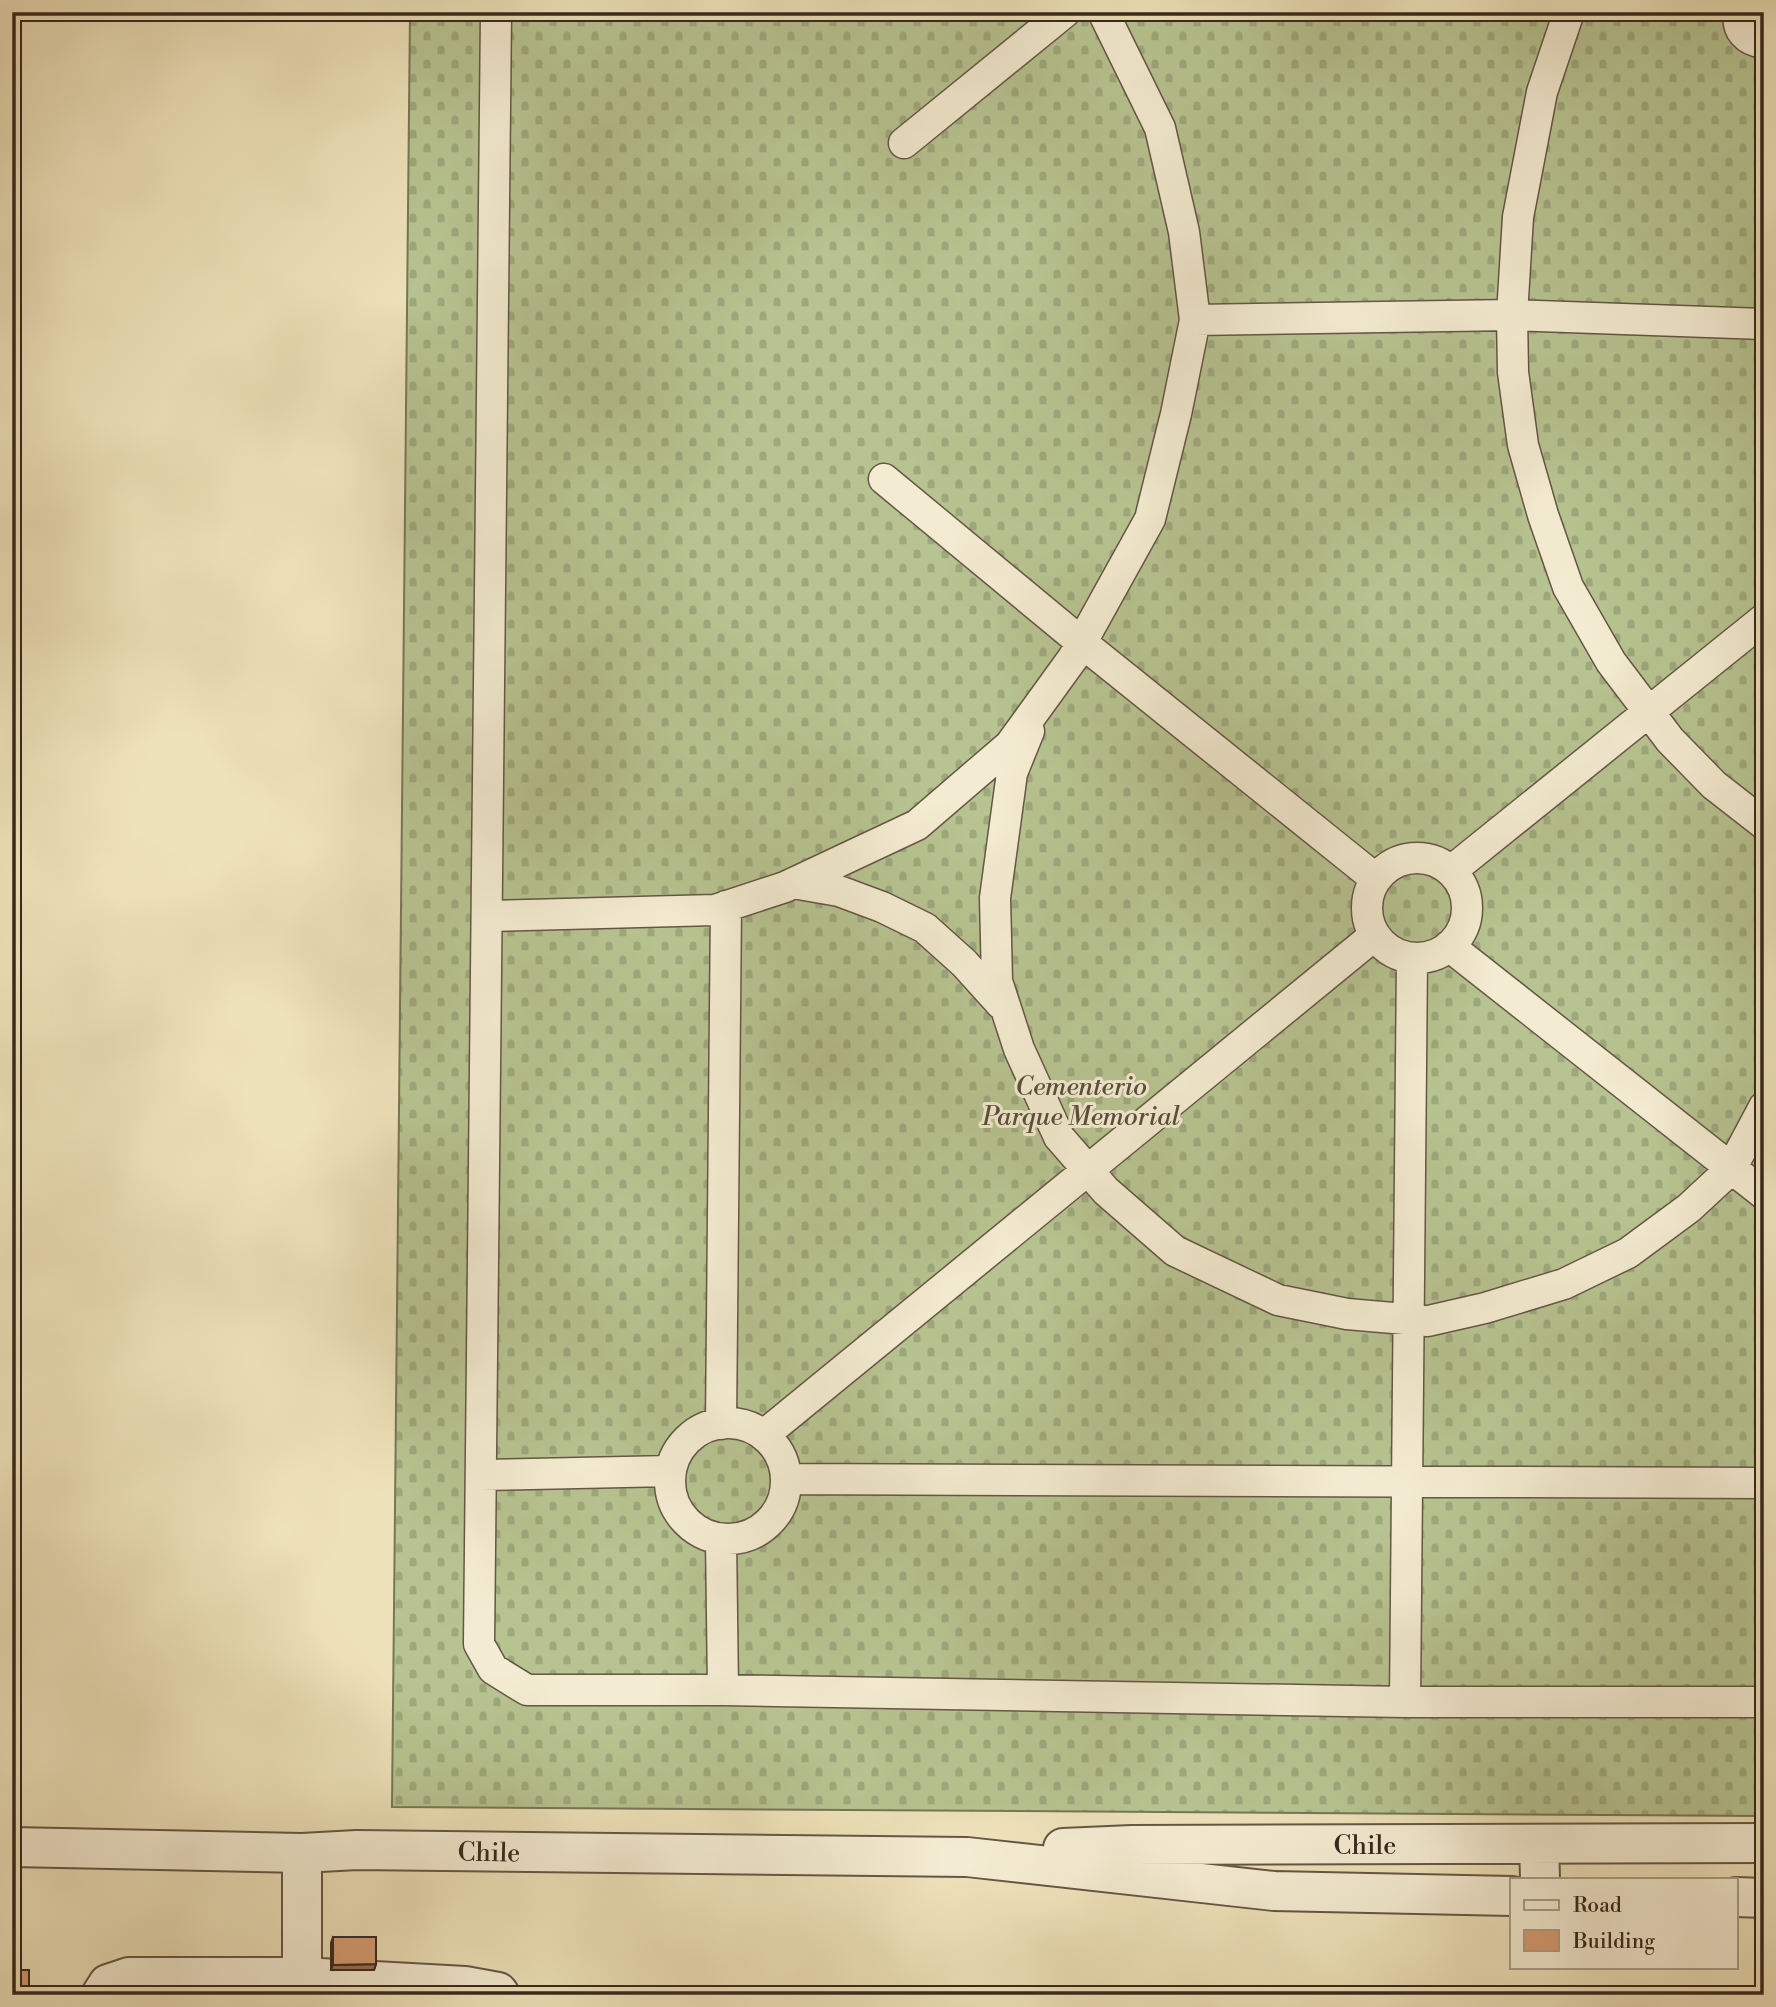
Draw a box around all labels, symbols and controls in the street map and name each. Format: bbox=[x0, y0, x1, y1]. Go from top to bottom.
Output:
park label: Cementerio Parque Memorial bbox=[981, 1071, 1180, 1133]
street label: Chile bbox=[1334, 1830, 1396, 1862]
street label: Chile bbox=[457, 1836, 521, 1870]
legend bbox=[1510, 1878, 1738, 1968]
text: Road bbox=[1573, 1893, 1622, 1919]
text: Building bbox=[1572, 1929, 1655, 1955]

